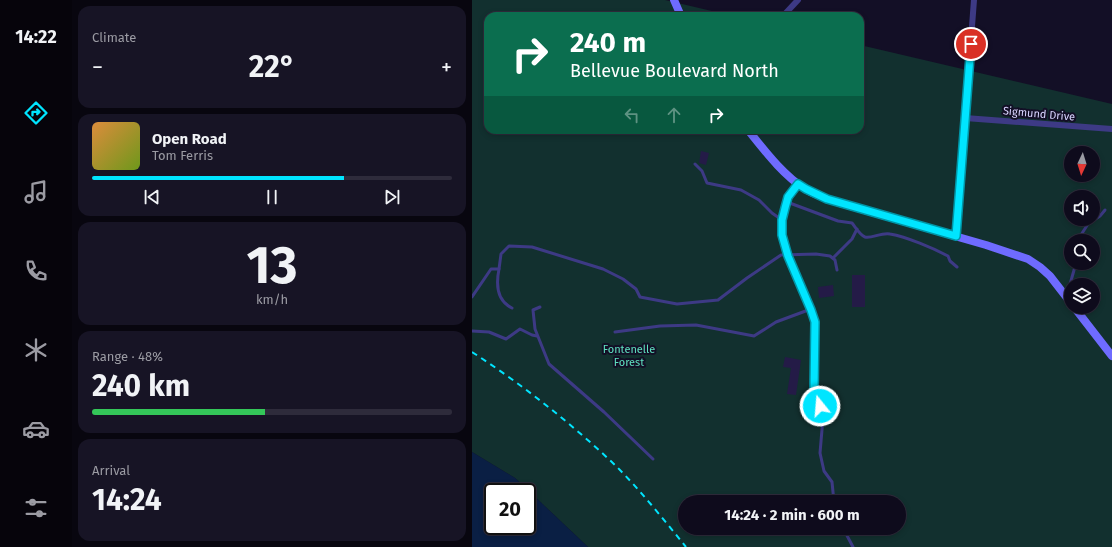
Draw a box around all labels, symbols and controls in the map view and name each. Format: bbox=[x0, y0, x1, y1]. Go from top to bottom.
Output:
text: 14:22 bbox=[15, 26, 57, 48]
text: 240 m bbox=[570, 26, 646, 59]
pin bbox=[954, 27, 988, 61]
icon: right bbox=[504, 28, 556, 80]
text: Climate bbox=[92, 30, 136, 45]
icon: arrive bbox=[960, 33, 982, 55]
text: 22° bbox=[249, 49, 295, 85]
text: − bbox=[92, 54, 103, 81]
text: + bbox=[441, 54, 452, 81]
text: Bellevue Boulevard North bbox=[570, 60, 779, 82]
icon: directions bbox=[22, 99, 50, 127]
icon: left bbox=[621, 104, 643, 126]
icon: ahead bbox=[663, 104, 685, 126]
icon: right bbox=[705, 104, 727, 126]
street label: Sigmund Drive bbox=[1002, 104, 1076, 124]
text: Open Road bbox=[152, 130, 227, 148]
north arrow bbox=[1064, 146, 1100, 182]
map controls bbox=[1064, 146, 1100, 314]
text: Tom Ferris bbox=[152, 148, 213, 163]
icon: music bbox=[22, 178, 50, 206]
icon: previous bbox=[141, 186, 163, 208]
icon: pause bbox=[261, 186, 283, 208]
icon: next bbox=[381, 186, 403, 208]
button: sound bbox=[1064, 190, 1100, 226]
text: 13 bbox=[246, 234, 298, 297]
button: search bbox=[1064, 234, 1100, 270]
icon: phone bbox=[22, 257, 50, 285]
button: layers bbox=[1064, 278, 1100, 314]
text: km/h bbox=[256, 292, 288, 307]
icon: climate bbox=[22, 336, 50, 364]
park label: Fontenelle Forest bbox=[603, 343, 655, 369]
text: Range · 48% bbox=[92, 349, 163, 364]
text: 240 km bbox=[92, 368, 190, 404]
position arrow bbox=[799, 385, 841, 427]
icon: car bbox=[22, 415, 50, 443]
text: Arrival bbox=[92, 463, 130, 478]
text: 14:24 bbox=[92, 482, 162, 518]
speed limit sign: 20 bbox=[484, 483, 536, 535]
icon: filters bbox=[22, 494, 50, 522]
text: 14:24 · 2 min · 600 m bbox=[724, 506, 860, 524]

